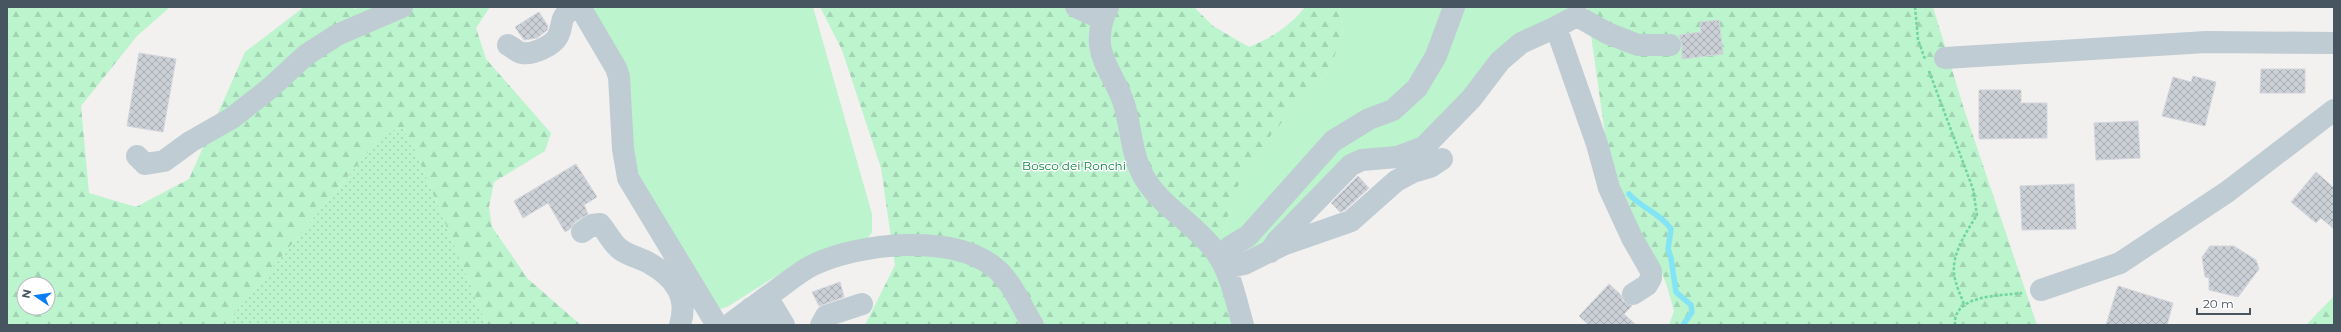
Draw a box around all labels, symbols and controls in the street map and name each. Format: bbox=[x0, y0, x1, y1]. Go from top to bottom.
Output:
park label: Bosco dei Ronchi bbox=[1022, 158, 1126, 173]
north arrow bbox=[16, 276, 56, 316]
text: N bbox=[18, 288, 34, 300]
scale bar bbox=[2197, 290, 2250, 316]
text: 20 m bbox=[2203, 296, 2234, 311]

